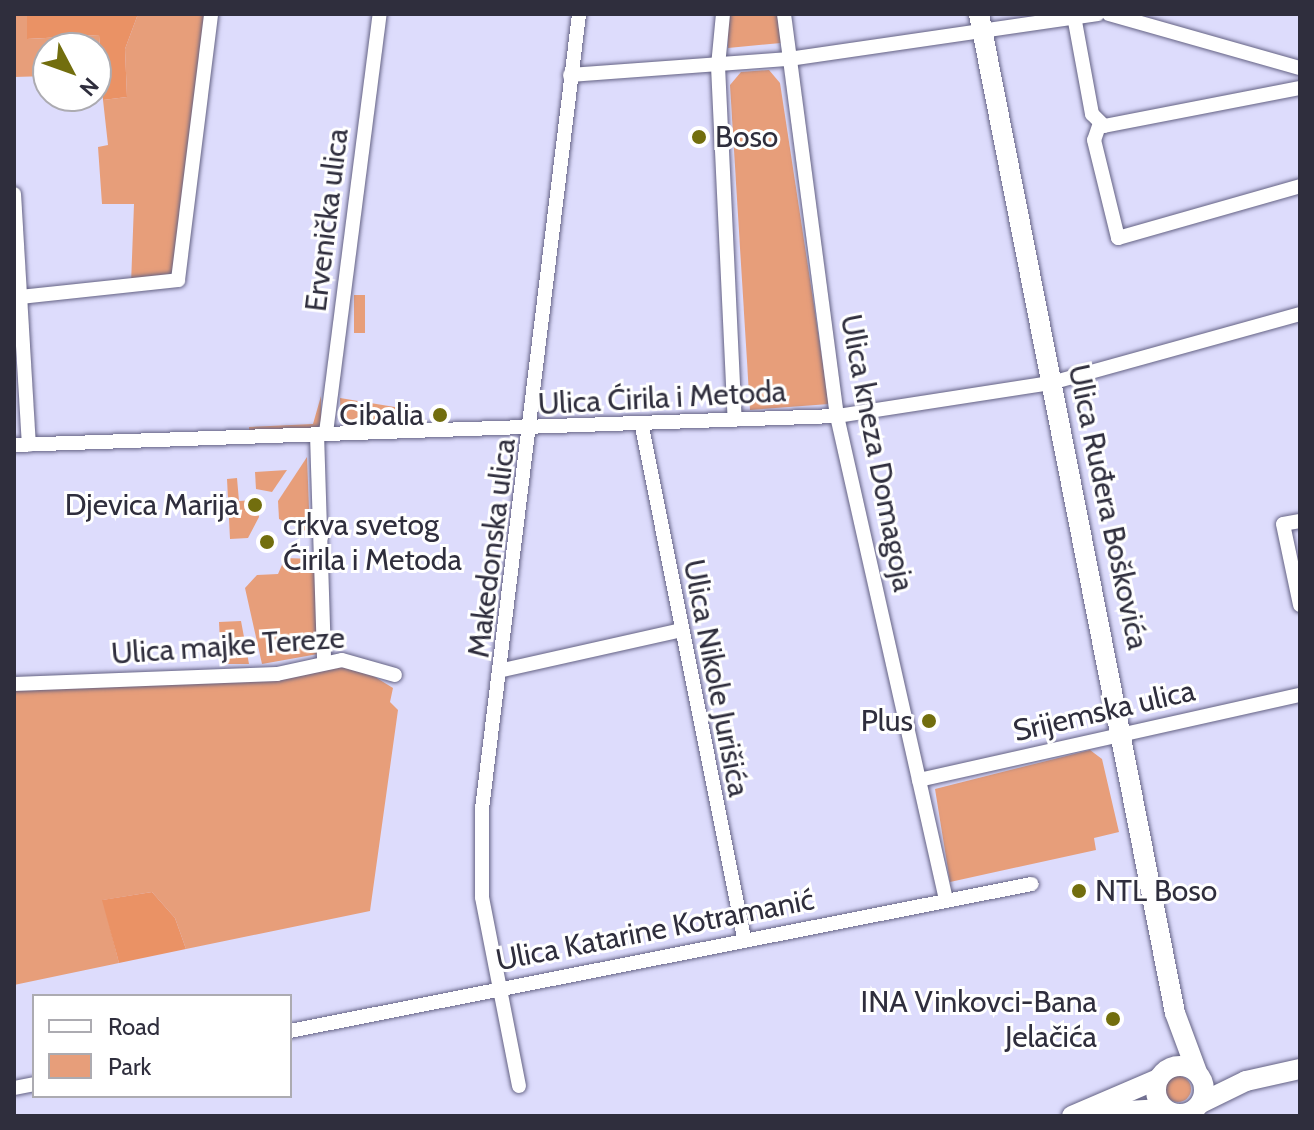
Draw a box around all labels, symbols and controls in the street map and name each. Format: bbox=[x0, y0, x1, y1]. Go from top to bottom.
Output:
north arrow bbox=[32, 32, 112, 112]
text: N bbox=[74, 72, 104, 101]
place label: Boso bbox=[715, 119, 778, 155]
street label: Ervenička ulica bbox=[298, 126, 356, 314]
marker: Boso bbox=[690, 128, 708, 146]
street label: Ulica kneza Domagoja bbox=[832, 311, 922, 595]
street label: Ulica Ruđera Boškovića bbox=[1060, 361, 1156, 653]
street label: Ulica Ćirila i Metoda bbox=[537, 374, 787, 422]
place label: Cibalia bbox=[339, 397, 424, 433]
marker: Cibalia bbox=[431, 406, 449, 424]
street label: Makedonska ulica bbox=[461, 436, 523, 660]
place label: Djevica Marija bbox=[65, 487, 239, 523]
marker: Djevica Marija bbox=[246, 496, 264, 514]
place label: crkva svetog Ćirila i Metoda bbox=[283, 507, 462, 578]
marker: crkva svetog Ćirila i Metoda bbox=[258, 533, 276, 551]
street label: Ulica Nikole Jurišića bbox=[675, 556, 757, 800]
street label: Ulica majke Tereze bbox=[110, 620, 346, 672]
street label: Srijemska ulica bbox=[1010, 673, 1198, 749]
place label: Plus bbox=[861, 703, 913, 739]
marker: Plus bbox=[920, 712, 938, 730]
place label: NTL Boso bbox=[1095, 873, 1217, 909]
street label: Ulica Katarine Kotramanić bbox=[493, 881, 817, 979]
marker: NTL Boso bbox=[1070, 882, 1088, 900]
place label: INA Vinkovci-Bana Jelačića bbox=[861, 984, 1097, 1054]
legend bbox=[32, 994, 292, 1098]
marker: INA Vinkovci-Bana Jelačića bbox=[1104, 1010, 1122, 1028]
text: Road bbox=[108, 1012, 160, 1041]
text: Park bbox=[108, 1052, 151, 1081]

